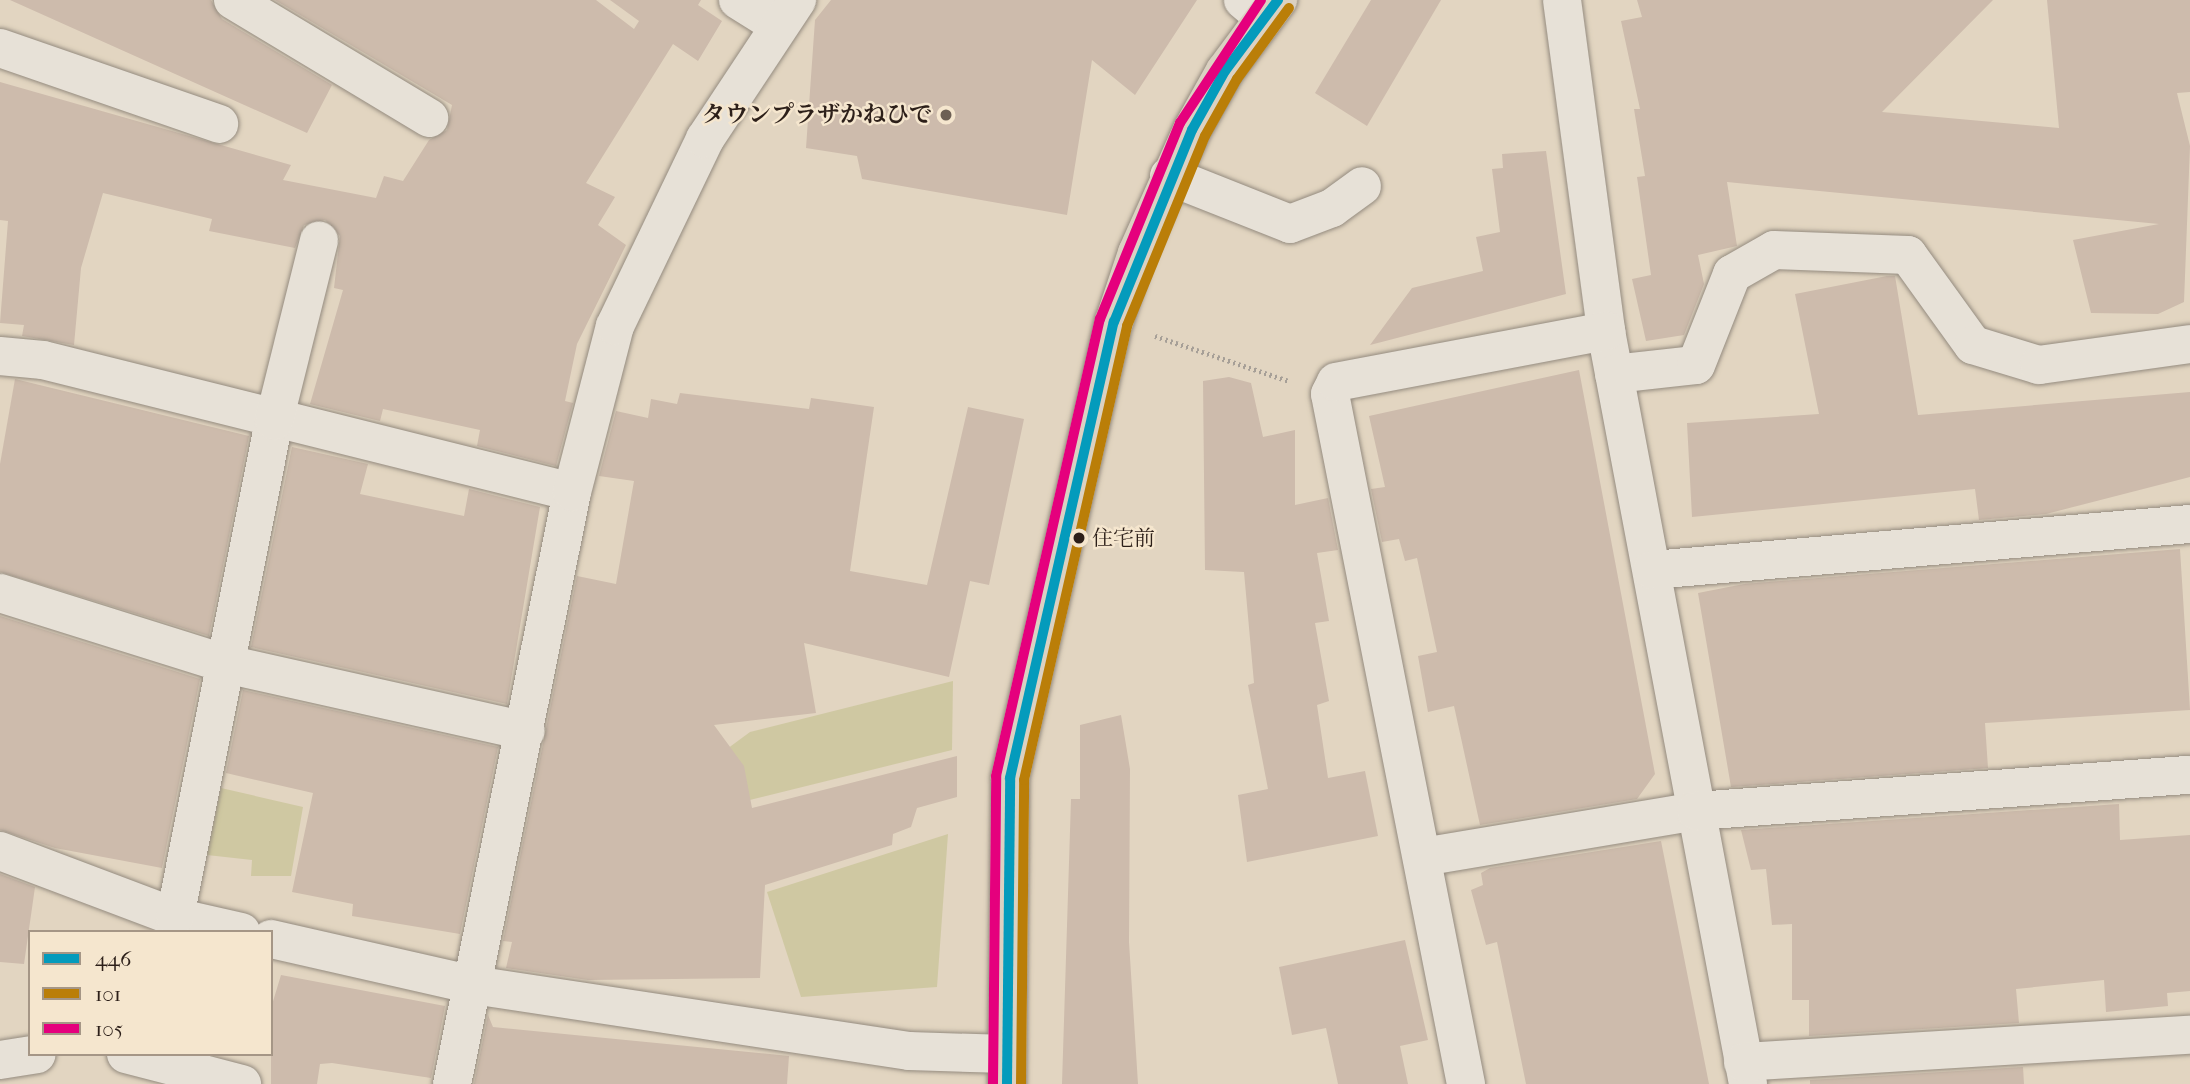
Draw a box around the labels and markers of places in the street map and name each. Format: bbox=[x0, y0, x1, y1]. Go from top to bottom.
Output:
place label: タウンプラザかねひで bbox=[702, 101, 932, 129]
marker: タウンプラザかねひで bbox=[938, 107, 954, 123]
place label: 住宅前 bbox=[1092, 525, 1155, 551]
marker: 住宅前 bbox=[1072, 531, 1086, 545]

